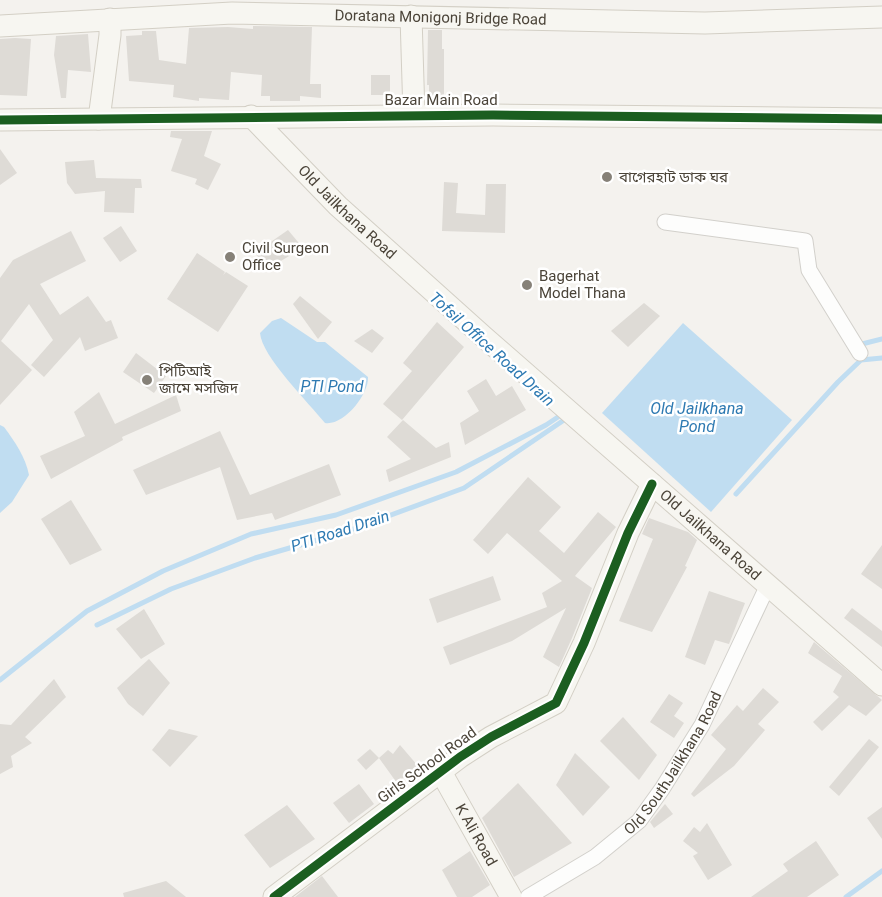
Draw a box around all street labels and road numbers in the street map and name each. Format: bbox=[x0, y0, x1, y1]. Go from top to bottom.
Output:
street label: Doratana Monigonj Bridge Road bbox=[334, 6, 547, 29]
street label: Bazar Main Road bbox=[384, 91, 498, 109]
street label: Old Jailkhana Road bbox=[294, 161, 400, 263]
street label: Old Jailkhana Road bbox=[656, 486, 765, 584]
street label: Old SouthJailkhana Road bbox=[620, 689, 726, 839]
street label: Girls School Road bbox=[374, 723, 480, 807]
street label: K Ali Road bbox=[452, 801, 501, 869]

